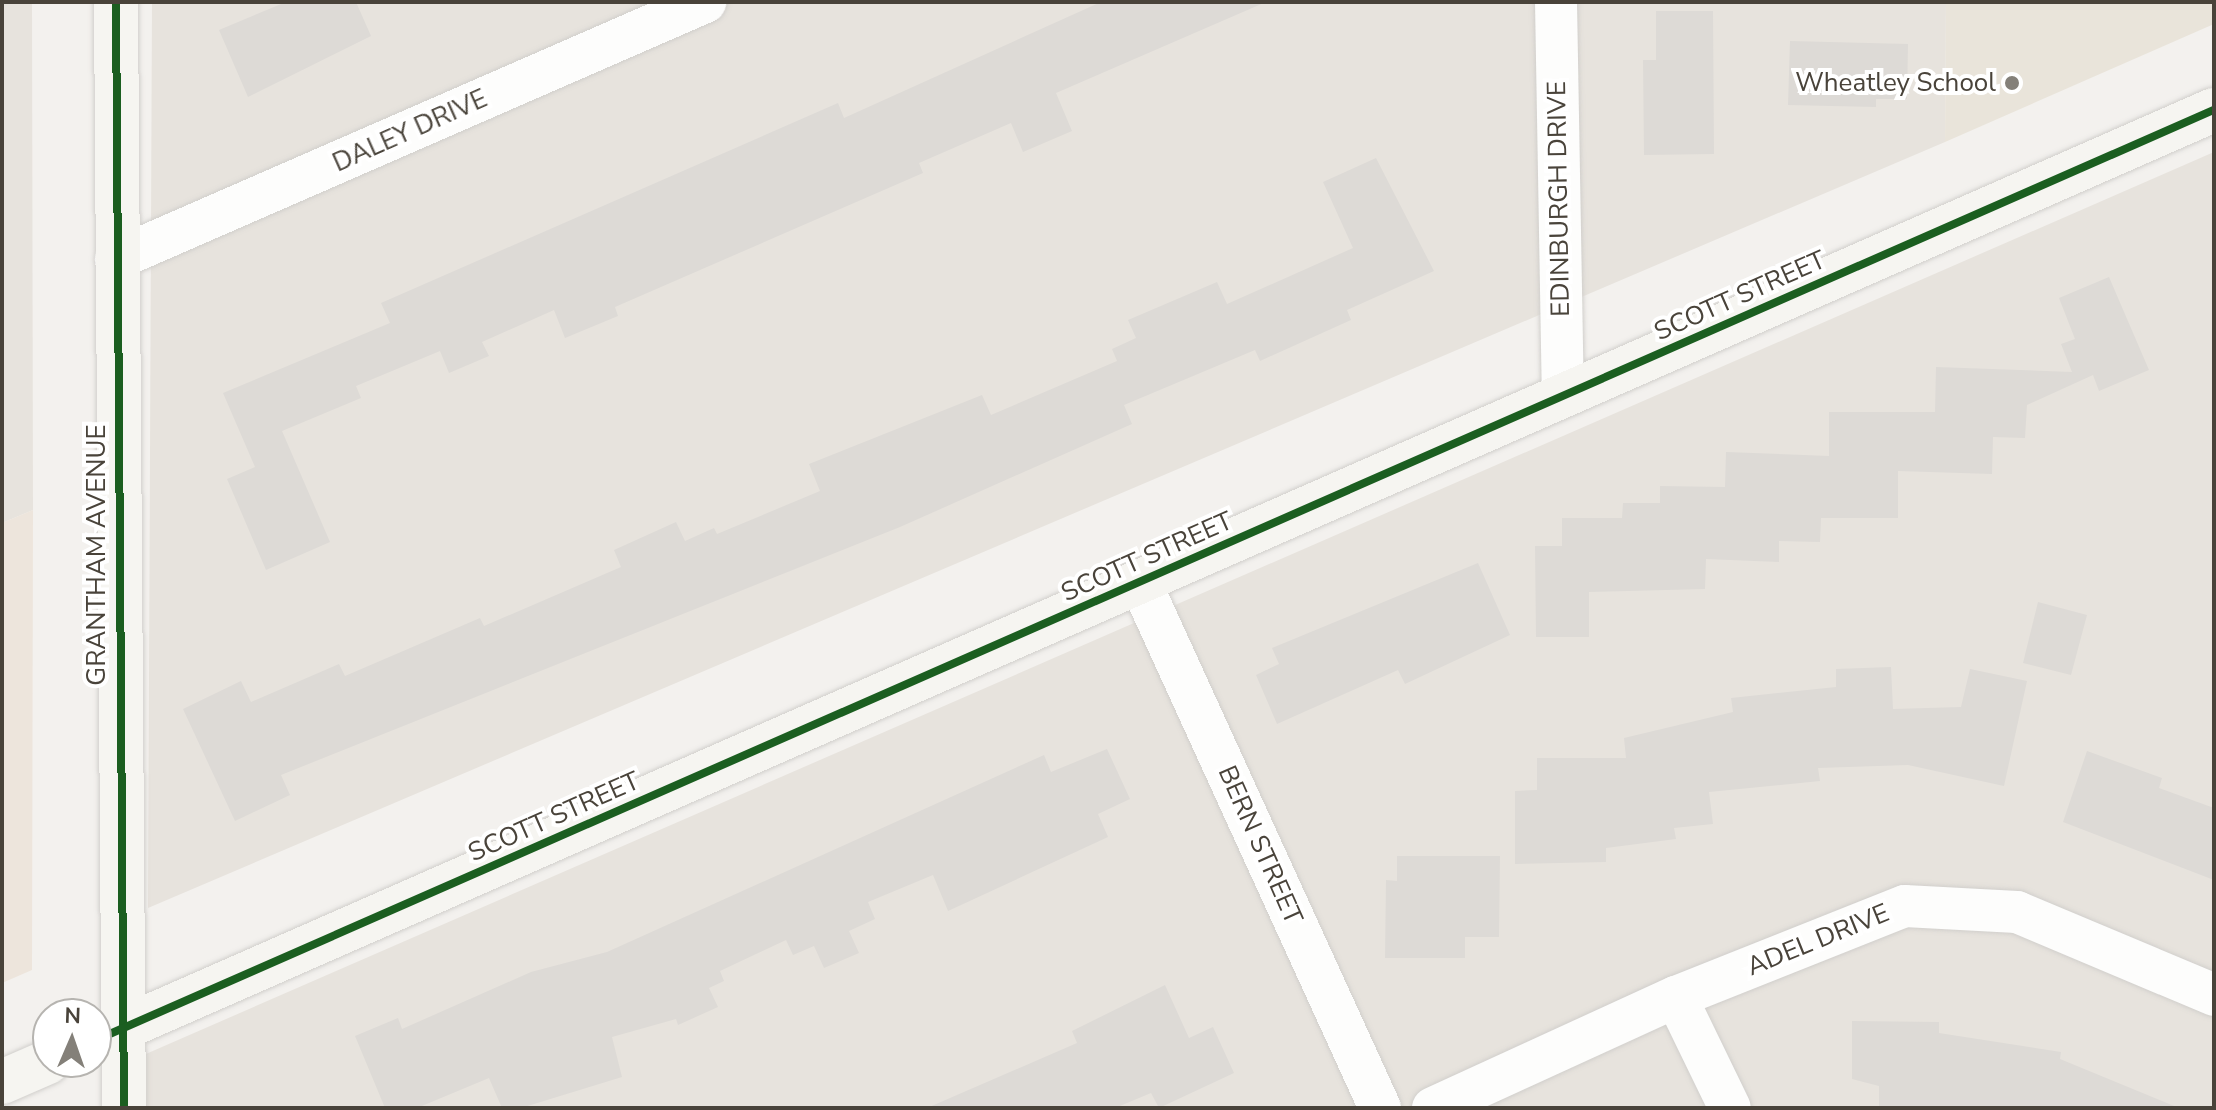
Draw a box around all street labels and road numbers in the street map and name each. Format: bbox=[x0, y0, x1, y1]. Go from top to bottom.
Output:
street label: EDINBURGH DRIVE bbox=[1541, 81, 1577, 317]
street label: DALEY DRIVE bbox=[328, 83, 492, 179]
street label: SCOTT STREET bbox=[1649, 244, 1831, 348]
street label: GRANTHAM AVENUE bbox=[81, 424, 113, 686]
street label: SCOTT STREET bbox=[1056, 505, 1238, 609]
street label: BERN STREET bbox=[1211, 761, 1309, 929]
street label: SCOTT STREET bbox=[463, 765, 645, 869]
street label: ADEL DRIVE bbox=[1742, 897, 1894, 983]

